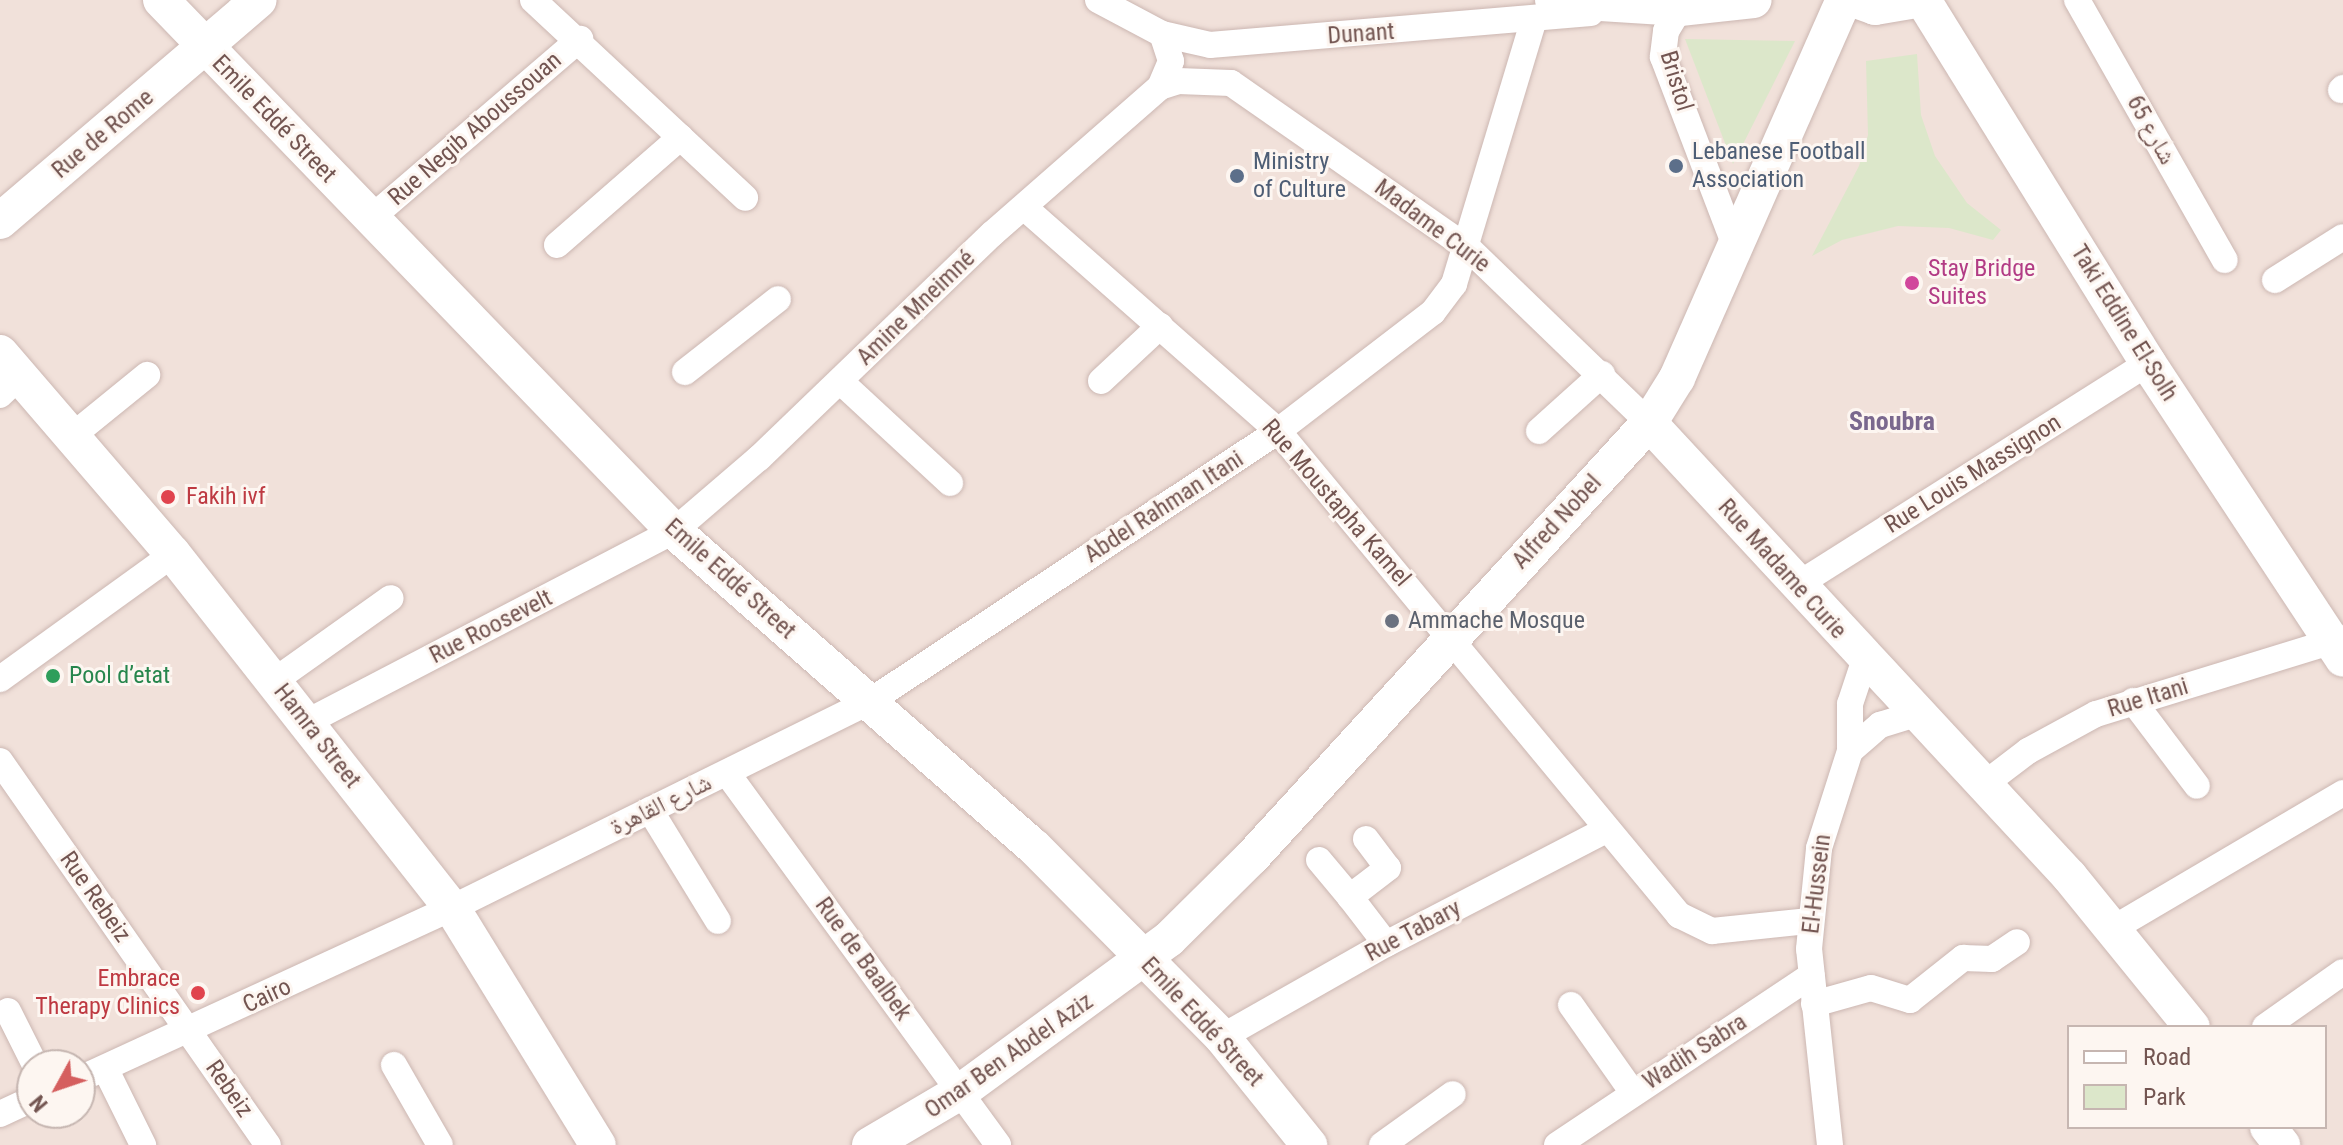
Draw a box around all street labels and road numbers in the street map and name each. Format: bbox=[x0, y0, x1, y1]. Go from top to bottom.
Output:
street label: Dunant bbox=[1327, 17, 1395, 51]
street label: Rue Negib Aboussouan bbox=[383, 46, 567, 212]
street label: Bristol bbox=[1653, 47, 1699, 115]
street label: Emile Eddé Street bbox=[206, 49, 342, 189]
street label: Rue de Rome bbox=[46, 83, 160, 185]
street label: شارع 65 bbox=[2120, 90, 2182, 170]
street label: Madame Curie bbox=[1369, 173, 1495, 279]
street label: Taki Eddine El-Solh bbox=[2064, 240, 2184, 406]
street label: Amine Mneimné bbox=[851, 244, 981, 372]
street label: Rue Louis Massignon bbox=[1880, 408, 2066, 540]
street label: Rue Moustapha Kamel bbox=[1256, 413, 1416, 593]
street label: Abdel Rahman Itani bbox=[1079, 445, 1249, 569]
street label: Alfred Nobel bbox=[1506, 469, 1608, 575]
street label: Rue Madame Curie bbox=[1712, 493, 1852, 645]
street label: Emile Eddé Street bbox=[659, 513, 801, 645]
street label: Rue Roosevelt bbox=[425, 584, 557, 670]
street label: Rue Itani bbox=[2104, 672, 2192, 724]
street label: Hamra Street bbox=[267, 678, 367, 794]
street label: شارع القاهرة bbox=[606, 768, 716, 842]
street label: El-Hussein bbox=[1797, 833, 1837, 935]
street label: Rue Rebeiz bbox=[53, 846, 137, 948]
street label: Rue de Baalbek bbox=[809, 892, 917, 1026]
street label: Rue Tabary bbox=[1360, 894, 1466, 968]
street label: Emile Eddé Street bbox=[1135, 951, 1269, 1093]
street label: Cairo bbox=[238, 972, 296, 1020]
street label: Omar Ben Abdel Aziz bbox=[919, 987, 1099, 1125]
street label: Wadih Sabra bbox=[1638, 1008, 1752, 1096]
street label: Rebeiz bbox=[199, 1055, 259, 1123]

